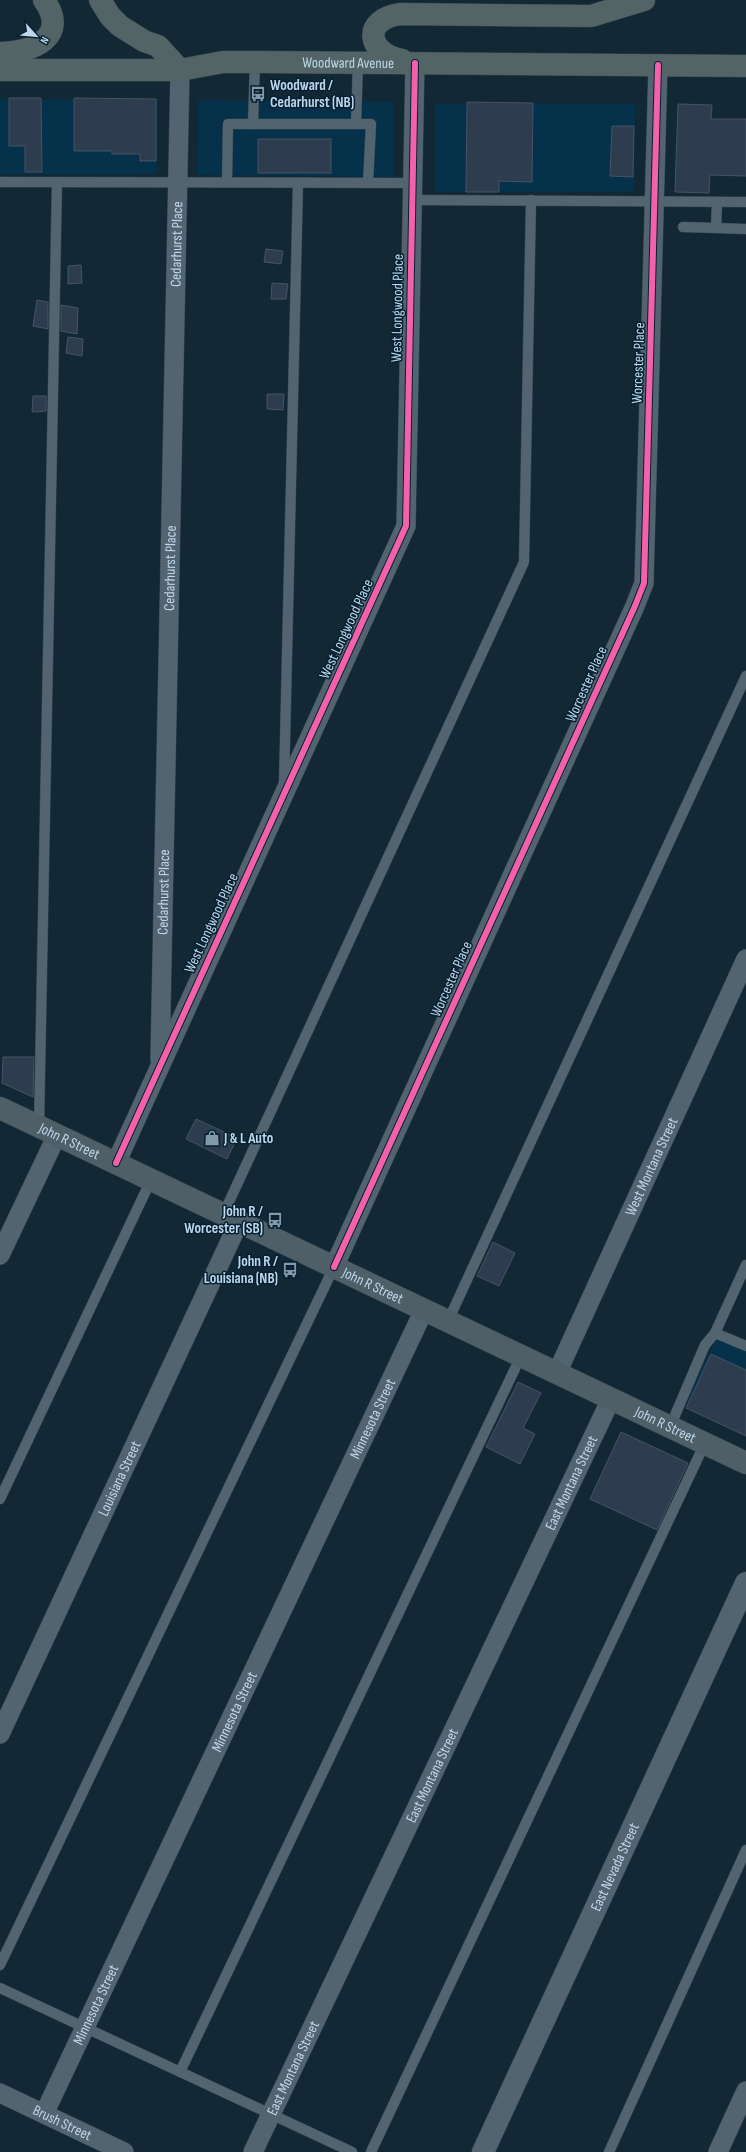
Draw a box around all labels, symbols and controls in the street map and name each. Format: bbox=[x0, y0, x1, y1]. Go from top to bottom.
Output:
north arrow bbox=[16, 16, 56, 56]
text: N bbox=[37, 35, 52, 46]
street label: Woodward Avenue bbox=[302, 53, 394, 73]
place label: Woodward / Cedarhurst (NB) bbox=[270, 76, 354, 112]
bus stop icon: Woodward / Cedarhurst (NB) bbox=[249, 85, 267, 103]
street label: Cedarhurst Place bbox=[167, 201, 187, 287]
street label: West Longwood Place bbox=[387, 254, 408, 362]
street label: Worcester Place bbox=[628, 322, 649, 404]
street label: Cedarhurst Place bbox=[160, 525, 181, 611]
street label: West Longwood Place bbox=[315, 576, 378, 682]
street label: Worcester Place bbox=[561, 643, 612, 725]
street label: Cedarhurst Place bbox=[154, 849, 174, 935]
street label: West Longwood Place bbox=[180, 870, 243, 976]
street label: Worcester Place bbox=[426, 938, 477, 1020]
street label: West Montana Street bbox=[621, 1114, 683, 1219]
street label: John R Street bbox=[35, 1118, 103, 1164]
shop icon: J & L Auto bbox=[203, 1129, 221, 1147]
place label: J & L Auto bbox=[223, 1129, 273, 1148]
place label: John R / Worcester (SB) bbox=[184, 1202, 263, 1238]
bus stop icon: John R / Worcester (SB) bbox=[266, 1211, 284, 1229]
place label: John R / Louisiana (NB) bbox=[204, 1252, 278, 1288]
bus stop icon: John R / Louisiana (NB) bbox=[281, 1261, 299, 1279]
street label: John R Street bbox=[338, 1263, 407, 1309]
street label: Minnesota Street bbox=[346, 1375, 400, 1462]
street label: John R Street bbox=[631, 1402, 699, 1448]
street label: East Montana Street bbox=[541, 1432, 602, 1533]
street label: Louisiana Street bbox=[94, 1438, 146, 1519]
street label: Minnesota Street bbox=[208, 1668, 262, 1755]
street label: East Montana Street bbox=[402, 1725, 463, 1826]
street label: East Nevada Street bbox=[587, 1820, 644, 1914]
street label: Minnesota Street bbox=[69, 1961, 123, 2048]
street label: East Montana Street bbox=[263, 2018, 324, 2119]
street label: Brush Street bbox=[29, 2101, 95, 2145]

